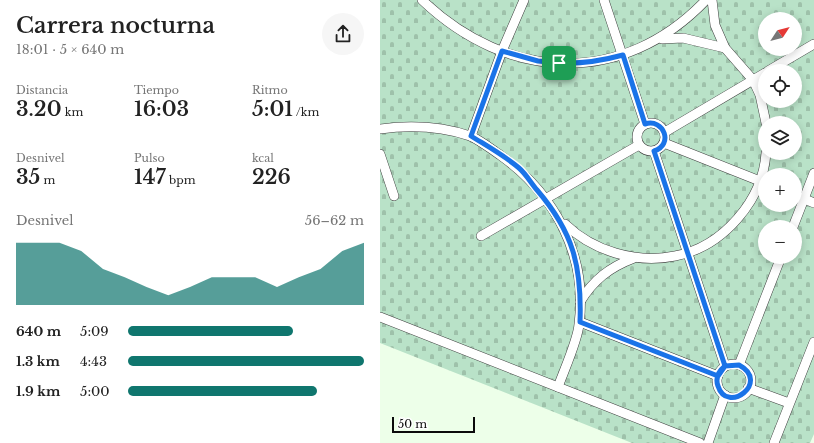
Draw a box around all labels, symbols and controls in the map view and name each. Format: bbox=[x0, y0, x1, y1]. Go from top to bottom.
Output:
text: Carrera nocturna bbox=[16, 12, 215, 39]
north arrow bbox=[758, 12, 802, 56]
map controls bbox=[758, 12, 802, 264]
button: share bbox=[322, 13, 364, 55]
text: 18:01 · 5 × 640 m bbox=[16, 41, 124, 58]
pin bbox=[542, 46, 576, 80]
icon: arrive bbox=[548, 52, 570, 74]
button: locate bbox=[758, 64, 802, 108]
text: Distancia bbox=[16, 83, 68, 97]
text: Tiempo bbox=[134, 83, 179, 97]
text: Ritmo bbox=[252, 83, 288, 97]
text: 3.20 bbox=[16, 97, 61, 121]
text: 16:03 bbox=[134, 97, 189, 121]
text: 5:01 bbox=[252, 97, 293, 121]
text: km bbox=[61, 105, 83, 119]
text: /km bbox=[293, 105, 319, 119]
button: layers bbox=[758, 116, 802, 160]
text: Desnivel bbox=[16, 151, 65, 165]
text: Pulso bbox=[134, 151, 165, 165]
text: kcal bbox=[252, 151, 274, 165]
text: 35 bbox=[16, 165, 40, 189]
text: 147 bbox=[134, 165, 166, 189]
text: 226 bbox=[252, 165, 291, 189]
button: + bbox=[758, 168, 802, 212]
text: m bbox=[40, 173, 55, 187]
text: bpm bbox=[166, 173, 195, 187]
text: Desnivel bbox=[16, 212, 74, 229]
text: 56–62 m bbox=[305, 212, 364, 229]
button: − bbox=[758, 220, 802, 264]
text: 640 m bbox=[16, 323, 61, 340]
text: 5:09 bbox=[80, 323, 109, 340]
text: 1.3 km bbox=[16, 353, 60, 370]
text: 4:43 bbox=[80, 353, 107, 370]
text: 1.9 km bbox=[16, 383, 60, 400]
text: 5:00 bbox=[80, 383, 110, 400]
scale bar bbox=[392, 415, 475, 434]
text: 50 m bbox=[398, 417, 427, 431]

